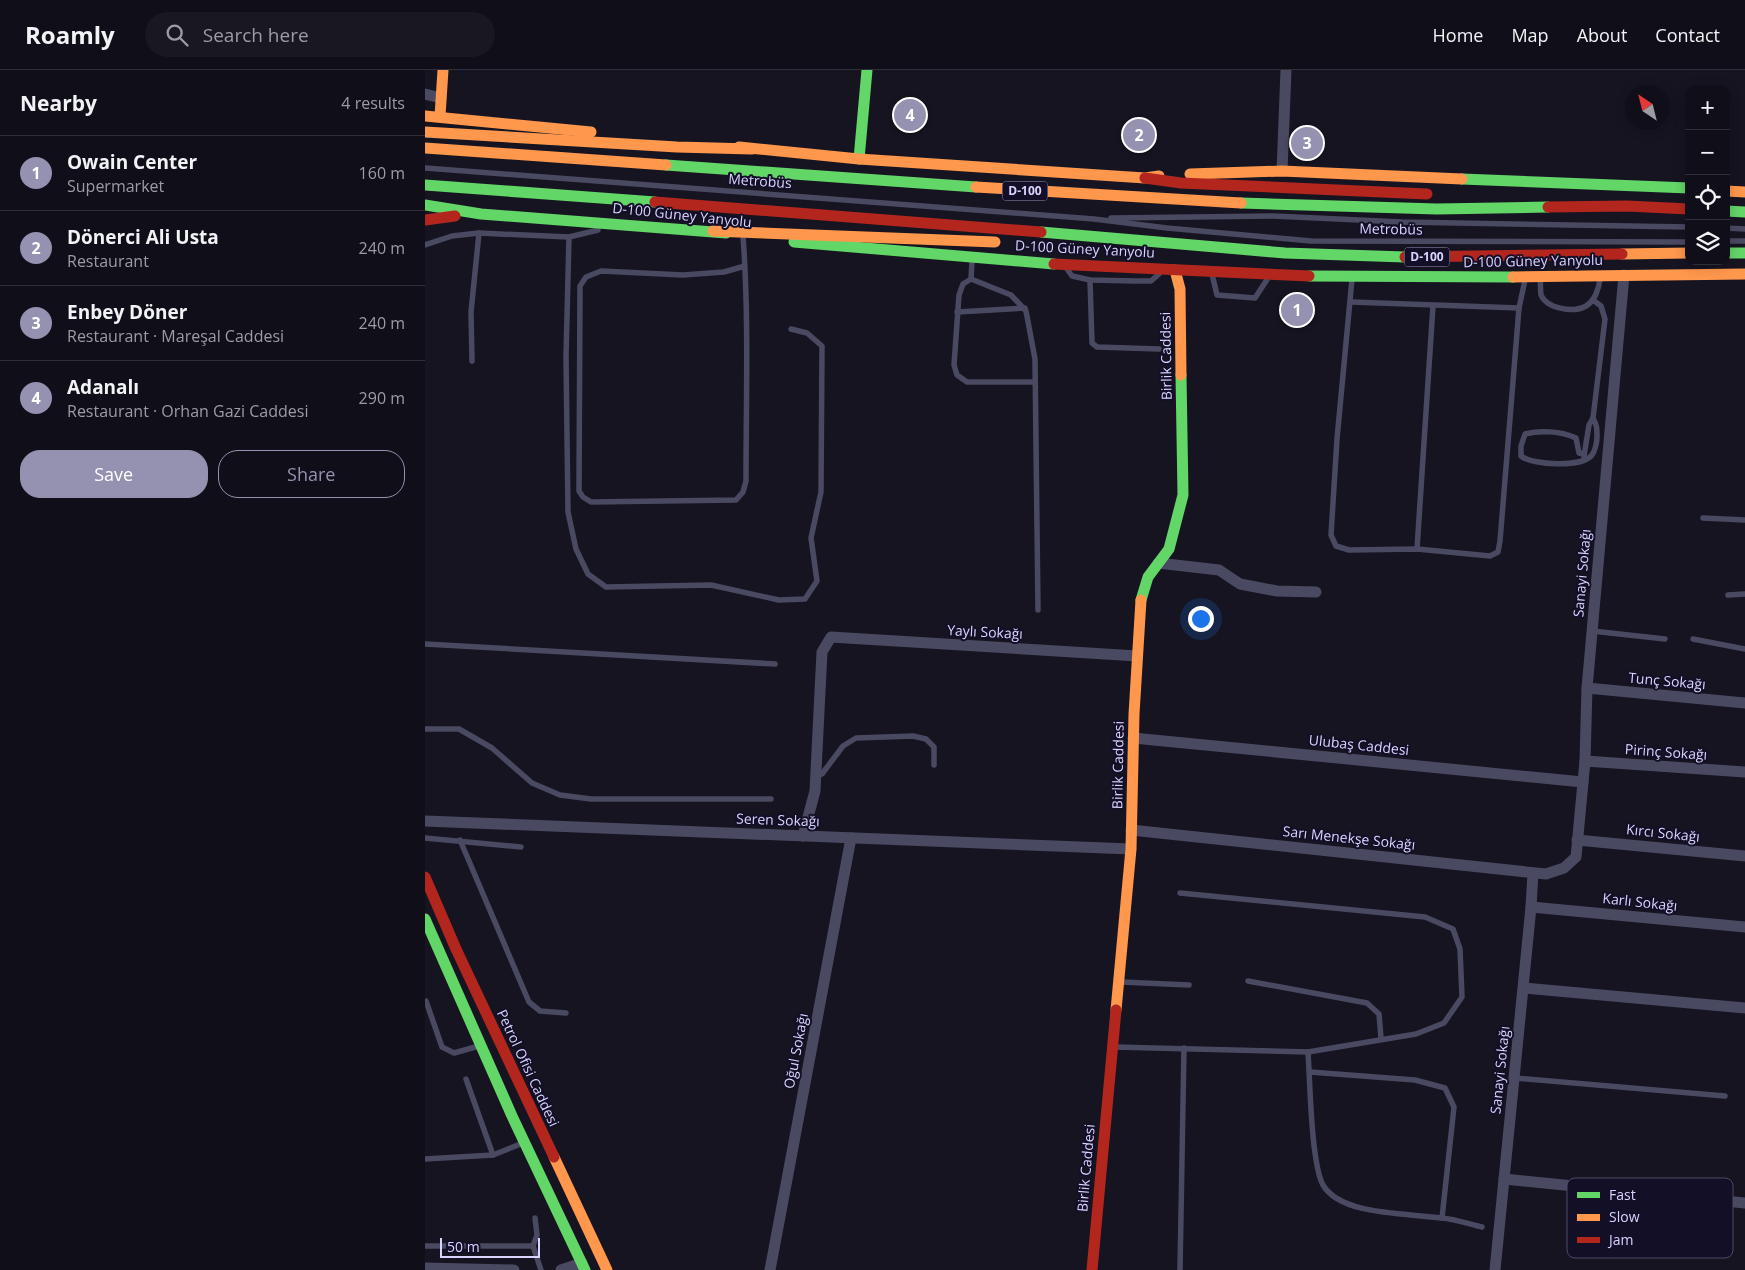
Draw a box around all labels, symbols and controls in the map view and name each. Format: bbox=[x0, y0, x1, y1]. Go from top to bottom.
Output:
search box bbox=[145, 12, 495, 57]
text: Roamly bbox=[25, 18, 115, 51]
icon: search bbox=[163, 21, 191, 49]
text: Search here bbox=[203, 22, 309, 48]
text: Home bbox=[1433, 23, 1483, 47]
text: Map bbox=[1511, 23, 1549, 47]
text: About bbox=[1577, 23, 1627, 47]
text: Contact bbox=[1655, 23, 1720, 47]
north arrow bbox=[1625, 85, 1670, 130]
map controls bbox=[1685, 85, 1730, 265]
button: + bbox=[1685, 85, 1730, 130]
text: Nearby bbox=[20, 89, 97, 117]
text: 4 results bbox=[341, 92, 405, 114]
pin: 4 bbox=[894, 96, 926, 134]
pin: 2 bbox=[1123, 116, 1155, 154]
pin: 3 bbox=[1291, 124, 1323, 162]
button: − bbox=[1685, 130, 1730, 175]
text: Owain Center bbox=[67, 149, 197, 175]
text: 1 bbox=[31, 162, 41, 184]
text: 160 m bbox=[359, 162, 405, 184]
street label: Metrobüs bbox=[728, 169, 793, 192]
text: Supermarket bbox=[67, 175, 164, 197]
button: locate bbox=[1685, 175, 1730, 220]
road number: D-100 bbox=[1003, 182, 1047, 200]
street label: D-100 Güney Yanyolu bbox=[611, 198, 753, 231]
street label: Metrobüs bbox=[1359, 218, 1423, 239]
button: layers bbox=[1685, 220, 1730, 265]
text: Dönerci Ali Usta bbox=[67, 224, 219, 250]
street label: D-100 Güney Yanyolu bbox=[1015, 235, 1155, 262]
text: 2 bbox=[31, 237, 41, 259]
text: 240 m bbox=[359, 237, 405, 259]
road number: D-100 bbox=[1405, 248, 1449, 266]
text: Restaurant bbox=[67, 250, 149, 272]
street label: D-100 Güney Yanyolu bbox=[1463, 250, 1603, 271]
pin: 1 bbox=[1281, 291, 1313, 329]
text: Enbey Döner bbox=[67, 299, 187, 325]
text: 3 bbox=[31, 312, 41, 334]
text: 240 m bbox=[359, 312, 405, 334]
street label: Birlik Caddesi bbox=[1155, 312, 1176, 400]
text: Restaurant · Mareşal Caddesi bbox=[67, 325, 284, 347]
text: Adanalı bbox=[67, 374, 139, 400]
text: 4 bbox=[31, 387, 41, 409]
text: 290 m bbox=[359, 387, 405, 409]
text: Restaurant · Orhan Gazi Caddesi bbox=[67, 400, 308, 422]
button: Save bbox=[20, 450, 208, 498]
button: Share bbox=[218, 450, 405, 498]
street label: Sanayi Sokağı bbox=[1568, 528, 1595, 618]
your location bbox=[1188, 606, 1214, 632]
street label: Yaylı Sokağı bbox=[947, 620, 1023, 643]
street label: Tunç Sokağı bbox=[1628, 668, 1707, 693]
street label: Birlik Caddesi bbox=[1107, 721, 1128, 809]
street label: Ulubaş Caddesi bbox=[1308, 730, 1410, 759]
street label: Pirinç Sokağı bbox=[1624, 739, 1708, 764]
street label: Seren Sokağı bbox=[736, 809, 820, 830]
street label: Kırcı Sokağı bbox=[1625, 819, 1701, 846]
street label: Sarı Menekşe Sokağı bbox=[1282, 821, 1416, 854]
street label: Karlı Sokağı bbox=[1602, 888, 1678, 915]
street label: Petrol Ofisi Caddesi bbox=[493, 1006, 564, 1130]
street label: Oğul Sokağı bbox=[779, 1011, 812, 1090]
street label: Sanayi Sokağı bbox=[1485, 1025, 1514, 1115]
street label: Birlik Caddesi bbox=[1072, 1123, 1099, 1213]
legend bbox=[1567, 1178, 1733, 1258]
text: Fast bbox=[1609, 1185, 1636, 1204]
text: Slow bbox=[1609, 1207, 1640, 1226]
text: Jam bbox=[1607, 1230, 1634, 1249]
scale bar bbox=[440, 1235, 540, 1258]
text: 50 m bbox=[447, 1237, 480, 1256]

